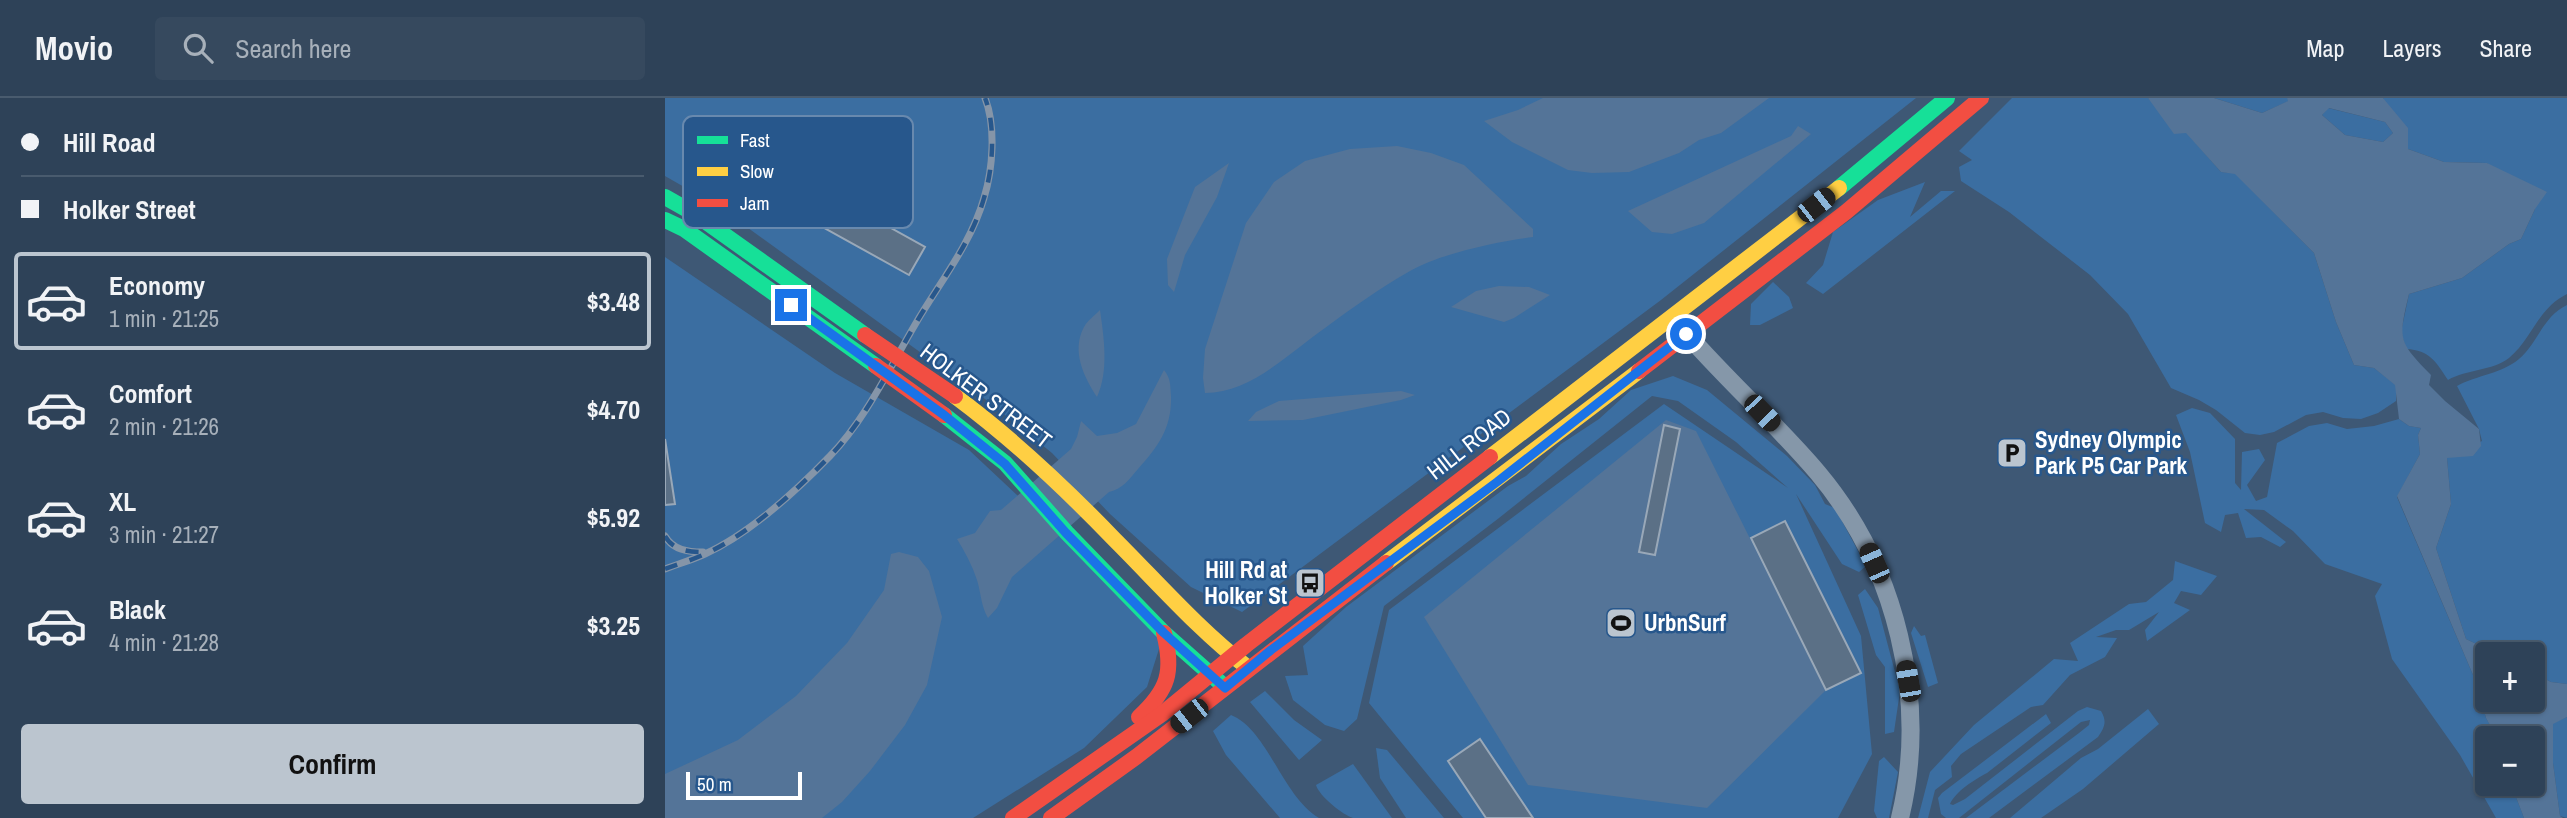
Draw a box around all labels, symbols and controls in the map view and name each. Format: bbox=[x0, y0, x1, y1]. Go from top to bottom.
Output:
search box bbox=[155, 17, 645, 80]
text: Movio bbox=[35, 26, 113, 70]
icon: search bbox=[179, 29, 217, 67]
text: Search here bbox=[235, 31, 351, 66]
text: Map bbox=[2306, 32, 2344, 64]
text: Layers bbox=[2382, 32, 2441, 64]
text: Share bbox=[2479, 32, 2532, 64]
legend bbox=[683, 116, 913, 228]
text: Hill Road bbox=[63, 125, 155, 160]
text: Fast bbox=[740, 127, 770, 153]
text: Slow bbox=[740, 158, 775, 184]
car bbox=[1793, 184, 1840, 226]
text: Jam bbox=[740, 190, 769, 216]
text: Holker Street bbox=[63, 192, 196, 227]
text: Economy bbox=[109, 268, 205, 303]
icon: car bbox=[25, 270, 88, 333]
text: $3.48 bbox=[587, 284, 640, 319]
route end bbox=[775, 289, 807, 321]
text: 1 min · 21:25 bbox=[109, 303, 219, 334]
route start bbox=[1670, 318, 1702, 350]
street label: HOLKER STREET bbox=[914, 336, 1059, 456]
text: Comfort bbox=[109, 376, 192, 411]
icon: car bbox=[25, 378, 88, 441]
car bbox=[1740, 391, 1785, 435]
text: $4.70 bbox=[587, 392, 640, 427]
street label: HILL ROAD bbox=[1420, 401, 1517, 486]
text: 2 min · 21:26 bbox=[109, 411, 219, 442]
place label: Sydney Olympic Park P5 Car Park bbox=[2035, 424, 2188, 481]
parking icon: Sydney Olympic Park P5 Car Park bbox=[1995, 436, 2029, 470]
text: XL bbox=[109, 484, 136, 519]
icon: car bbox=[25, 486, 88, 549]
text: $5.92 bbox=[587, 500, 640, 535]
text: 3 min · 21:27 bbox=[109, 519, 219, 550]
car bbox=[1856, 540, 1893, 586]
place label: Hill Rd at Holker St bbox=[1204, 554, 1287, 611]
bus stop icon: Hill Rd at Holker St bbox=[1293, 566, 1327, 600]
text: Black bbox=[109, 592, 166, 627]
icon: car bbox=[25, 594, 88, 657]
sports icon: UrbnSurf bbox=[1604, 606, 1638, 640]
place label: UrbnSurf bbox=[1644, 607, 1726, 638]
text: $3.25 bbox=[587, 608, 640, 643]
text: 4 min · 21:28 bbox=[109, 627, 219, 658]
map controls bbox=[2475, 642, 2545, 796]
button: + bbox=[2475, 642, 2545, 712]
car bbox=[1895, 658, 1922, 704]
car bbox=[1166, 695, 1213, 737]
button: Confirm bbox=[21, 724, 644, 804]
button: − bbox=[2475, 726, 2545, 796]
scale bar bbox=[686, 769, 801, 801]
text: 50 m bbox=[697, 771, 732, 797]

